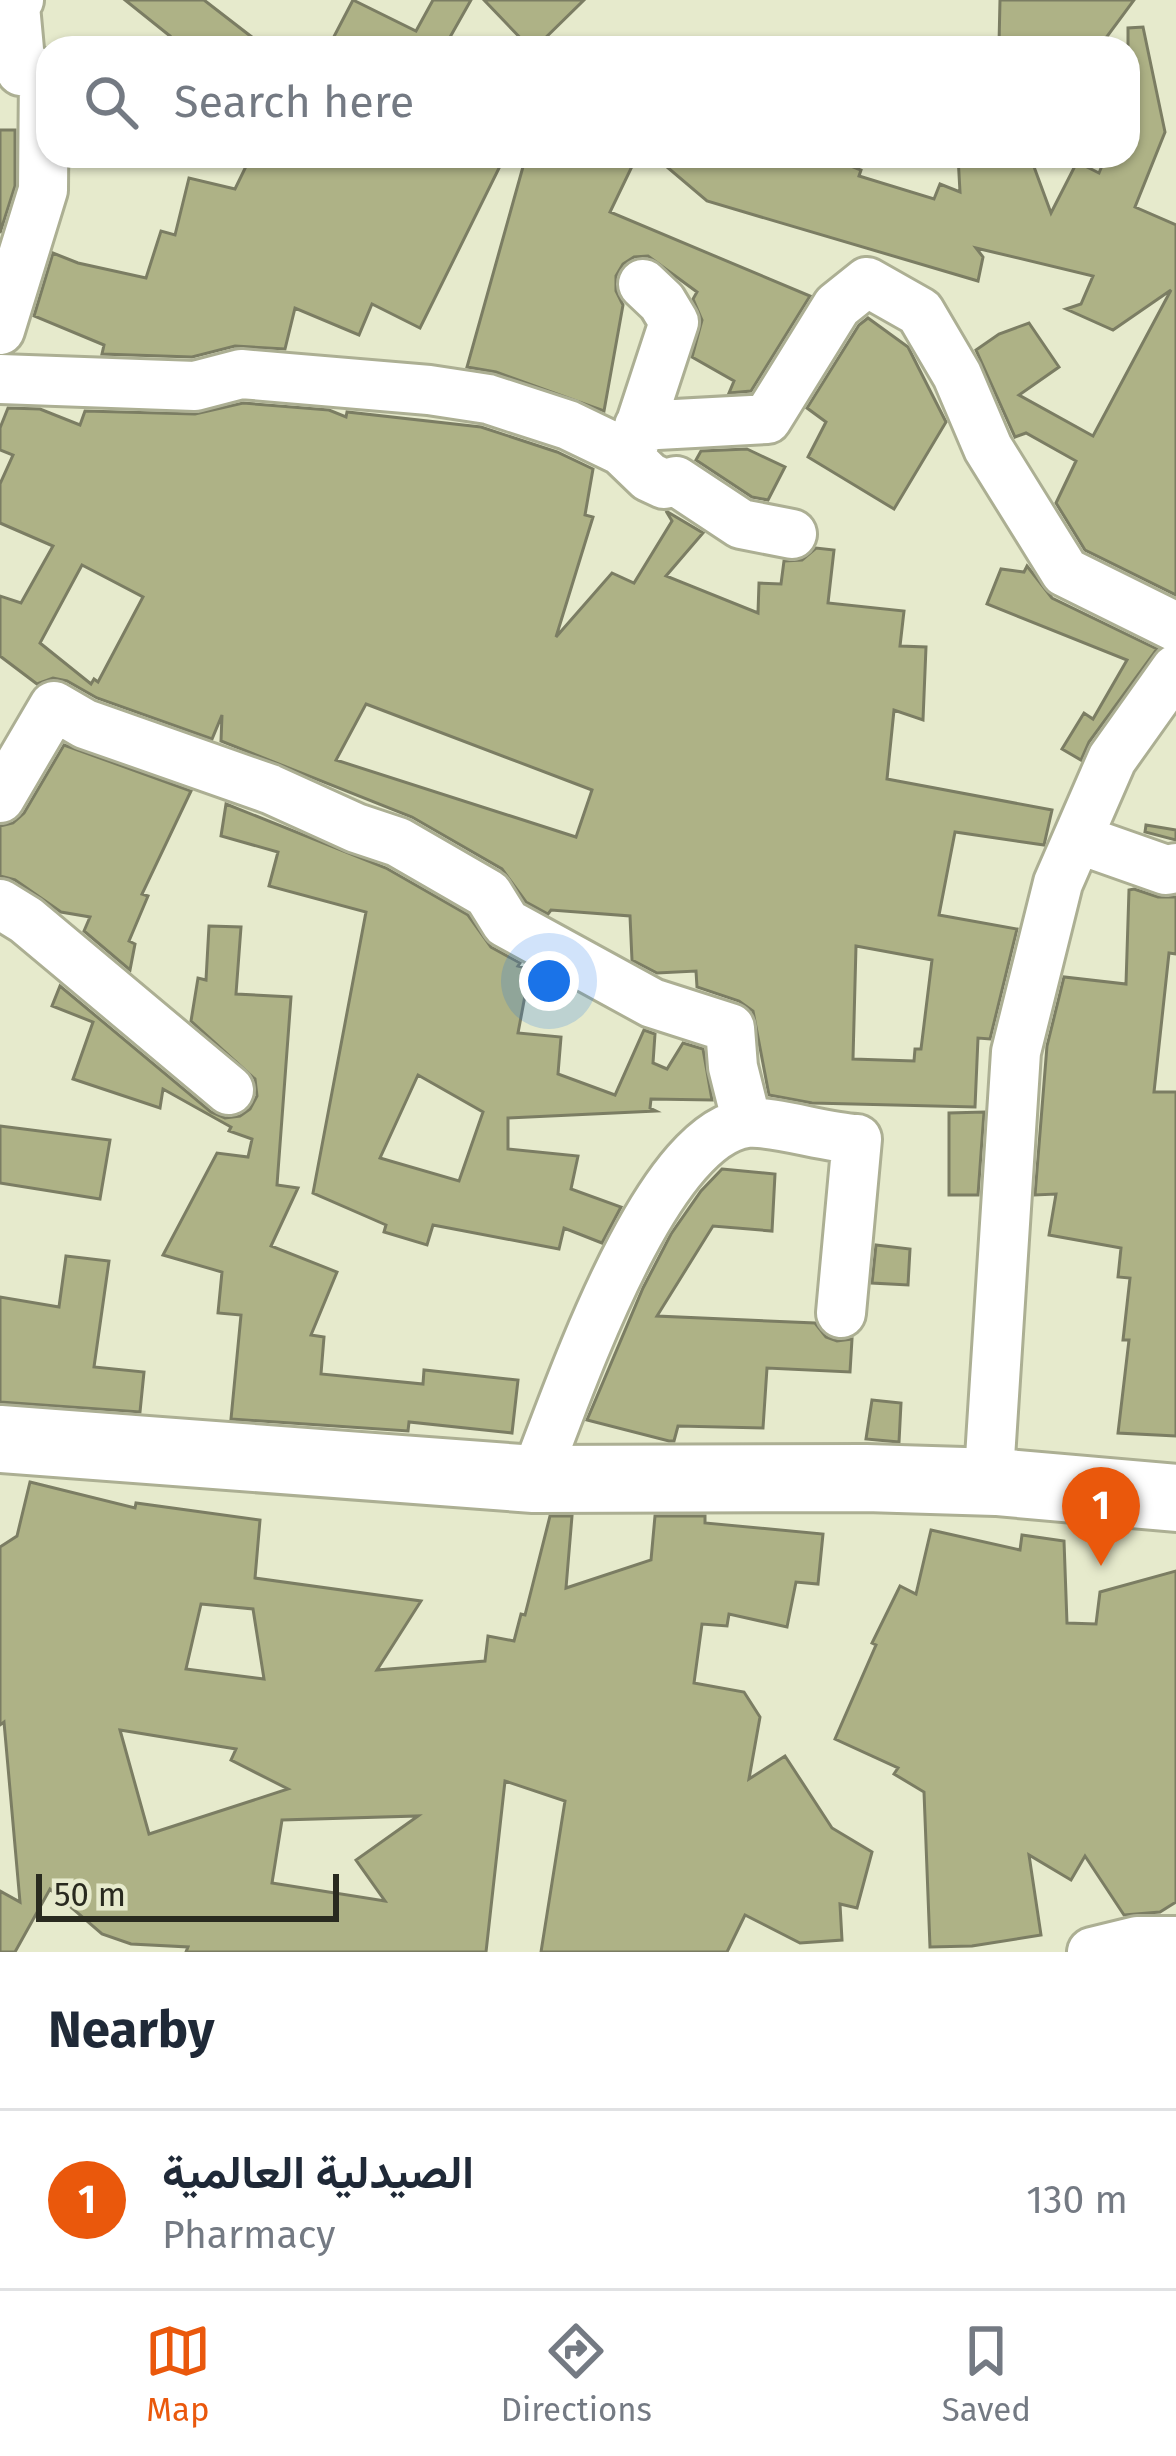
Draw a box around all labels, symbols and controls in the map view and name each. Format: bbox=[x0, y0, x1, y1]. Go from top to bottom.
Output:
search box bbox=[36, 36, 1140, 168]
icon: search bbox=[78, 69, 144, 135]
text: Search here bbox=[174, 75, 414, 129]
your location bbox=[519, 951, 579, 1011]
pin: 1 bbox=[1062, 1467, 1140, 1566]
scale bar bbox=[36, 1868, 339, 1921]
text: 50 m bbox=[54, 1875, 126, 1915]
text: Nearby bbox=[48, 1999, 214, 2061]
text: الصيدلية العالمية bbox=[162, 2146, 474, 2200]
text: 1 bbox=[78, 2177, 96, 2223]
text: 130 m bbox=[1026, 2177, 1128, 2223]
text: Pharmacy bbox=[162, 2212, 335, 2258]
tab: Map bbox=[145, 2318, 211, 2430]
tab: Directions bbox=[501, 2318, 652, 2430]
tab: Saved bbox=[942, 2318, 1031, 2430]

